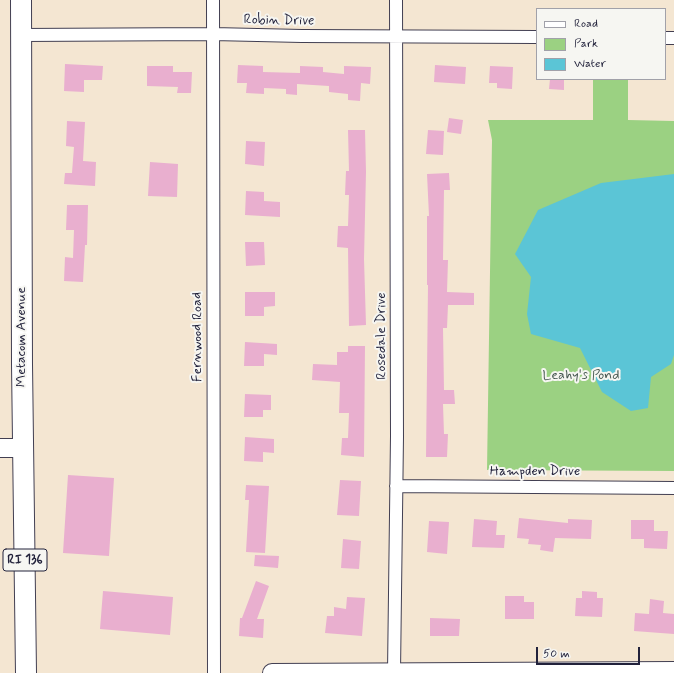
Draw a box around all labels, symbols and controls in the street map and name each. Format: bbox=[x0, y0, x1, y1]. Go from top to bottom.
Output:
legend bbox=[536, 8, 666, 80]
street label: Robin Drive bbox=[243, 12, 315, 30]
text: Road bbox=[574, 16, 598, 32]
text: Park bbox=[574, 36, 598, 52]
text: Water bbox=[574, 56, 606, 72]
street label: Metacom Avenue bbox=[14, 287, 30, 387]
street label: Fernwood Road bbox=[190, 292, 206, 382]
street label: Rosedale Drive bbox=[374, 292, 390, 380]
park label: Leahy's Pond bbox=[543, 368, 619, 384]
street label: Hampden Drive bbox=[490, 464, 580, 480]
road number: RI 136 bbox=[3, 549, 47, 571]
scale bar bbox=[538, 639, 642, 665]
text: 50 m bbox=[543, 646, 570, 662]

